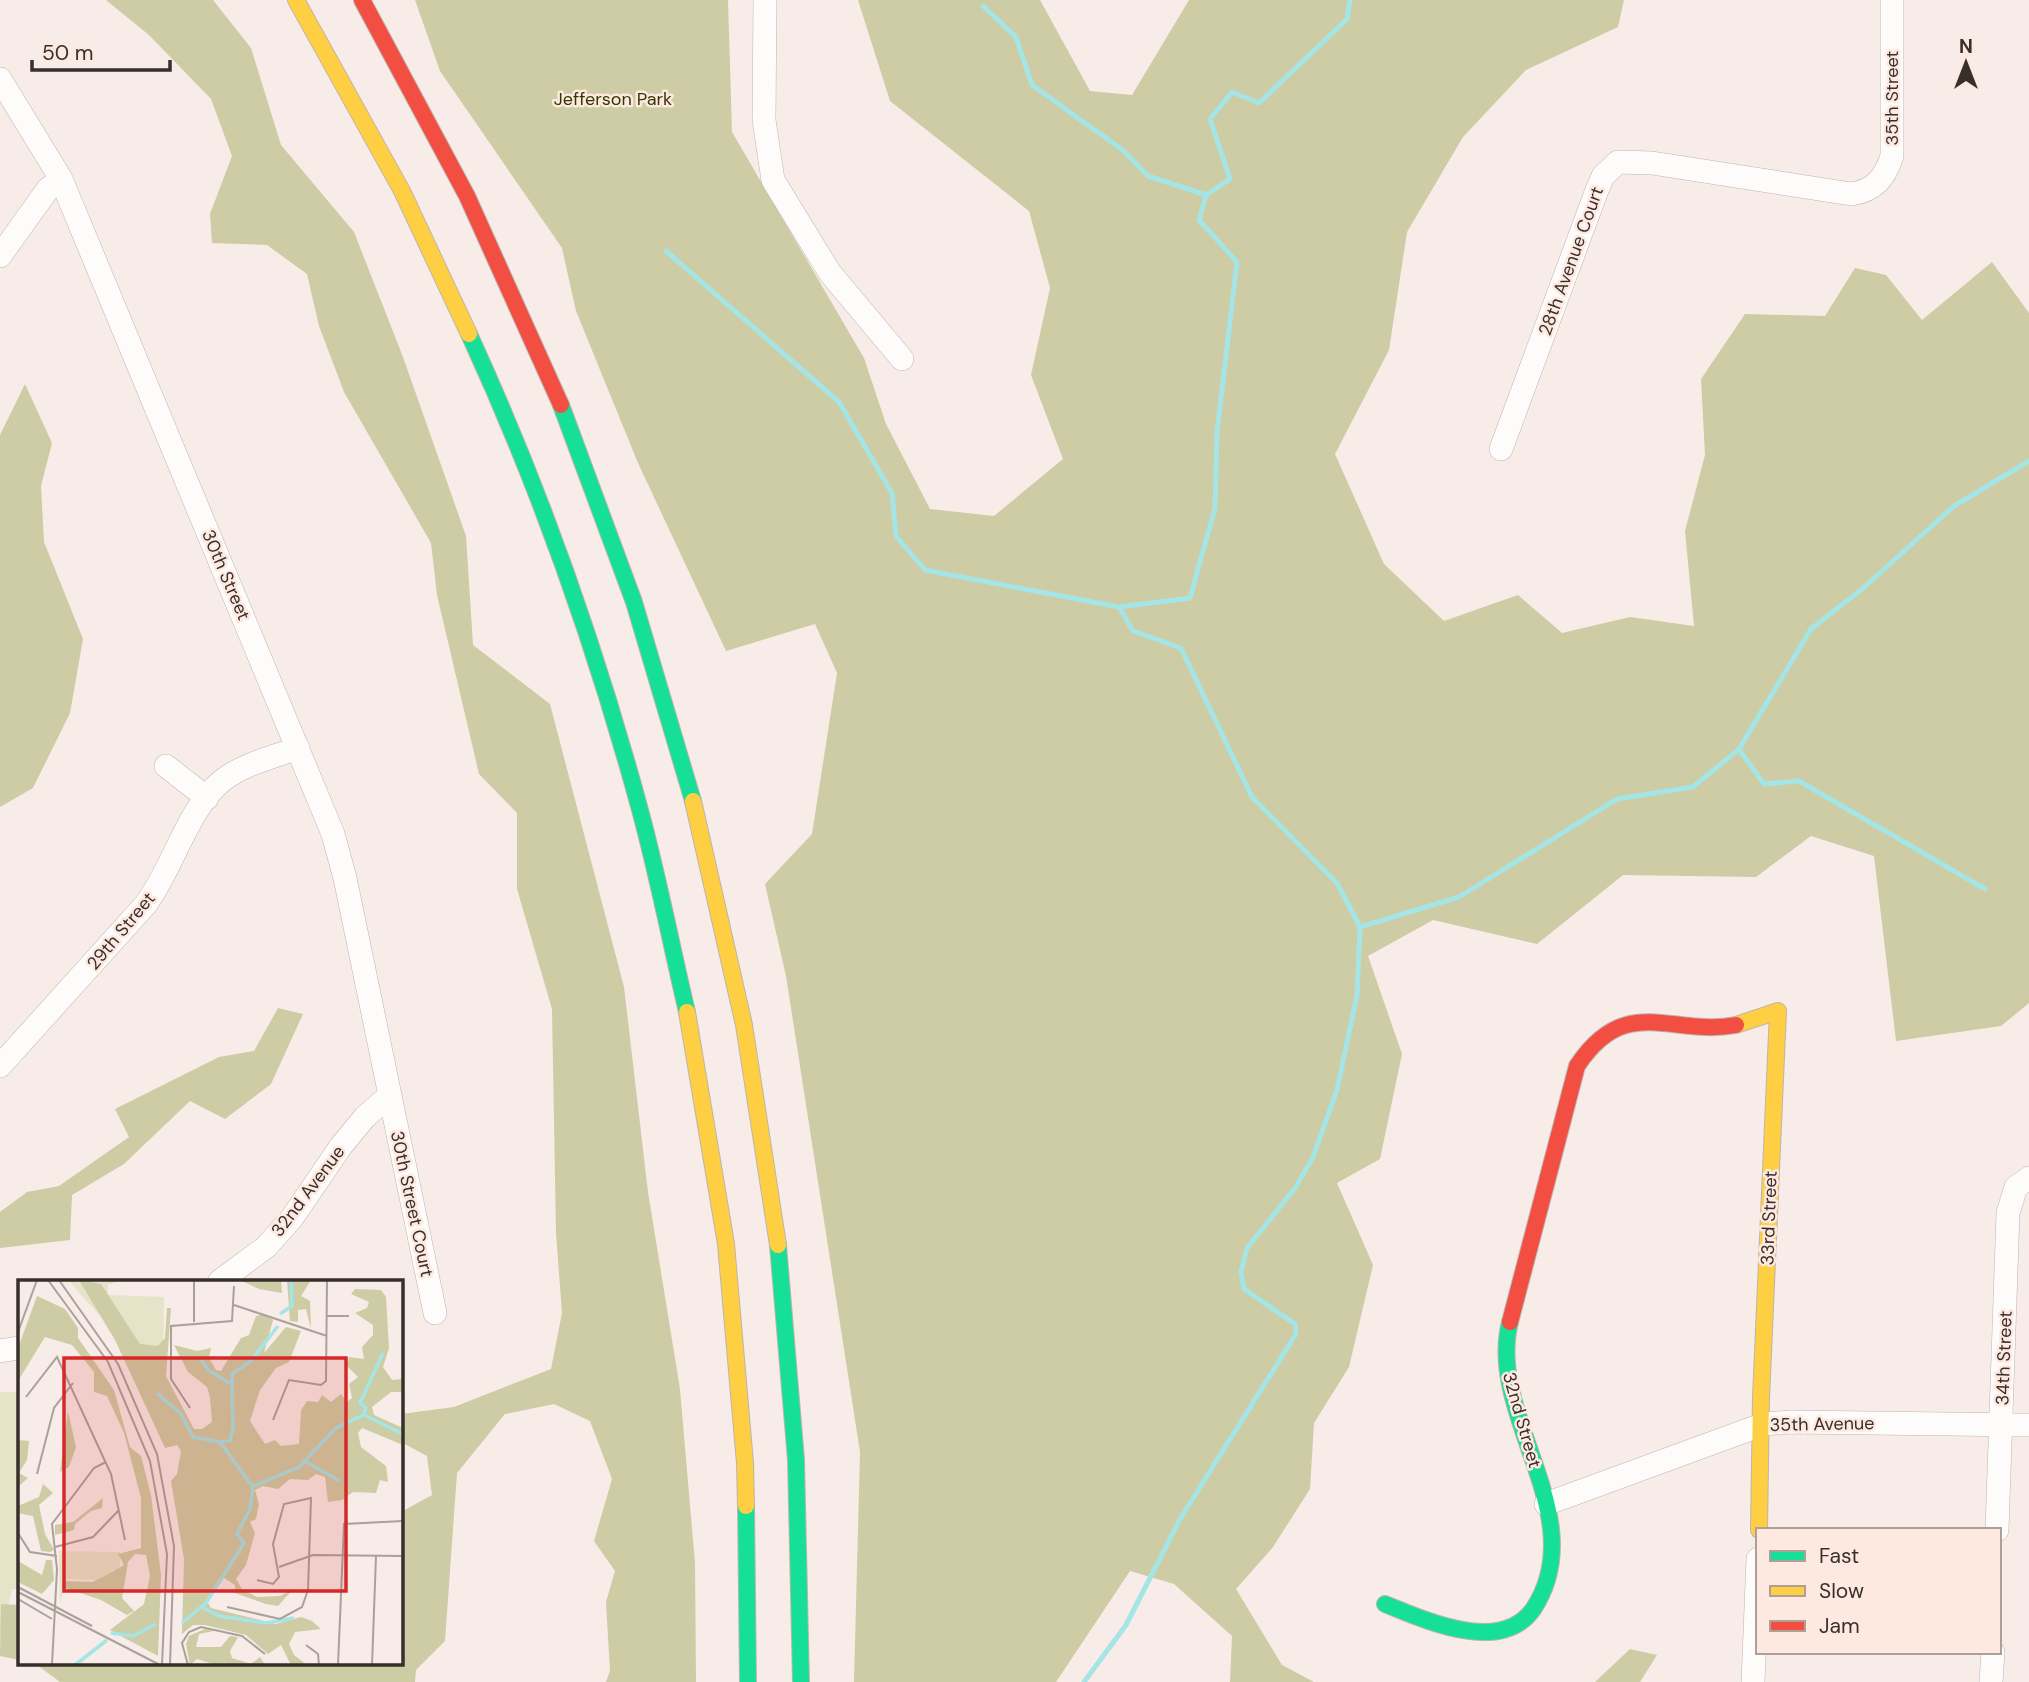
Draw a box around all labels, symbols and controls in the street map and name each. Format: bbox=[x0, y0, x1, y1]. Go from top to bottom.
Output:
scale bar bbox=[32, 28, 170, 72]
north arrow bbox=[1931, 28, 2001, 98]
text: N bbox=[1959, 34, 1973, 59]
text: 50 m bbox=[42, 39, 93, 67]
street label: 35th Street bbox=[1880, 51, 1904, 145]
park label: Jefferson Park bbox=[554, 87, 672, 111]
street label: 28th Avenue Court bbox=[1533, 183, 1609, 339]
street label: 30th Street bbox=[196, 526, 256, 624]
street label: 29th Street bbox=[81, 887, 161, 975]
street label: 30th Street Court bbox=[385, 1129, 439, 1279]
street label: 32nd Avenue bbox=[266, 1140, 350, 1242]
street label: 33rd Street bbox=[1755, 1170, 1783, 1266]
inset map bbox=[18, 1280, 402, 1664]
street label: 34th Street bbox=[1990, 1310, 2018, 1406]
street label: 32nd Street bbox=[1497, 1369, 1547, 1471]
street label: 35th Avenue bbox=[1769, 1411, 1875, 1437]
legend bbox=[1756, 1528, 2001, 1654]
text: Fast bbox=[1819, 1542, 1859, 1570]
text: Slow bbox=[1819, 1577, 1864, 1605]
text: Jam bbox=[1819, 1612, 1860, 1640]

